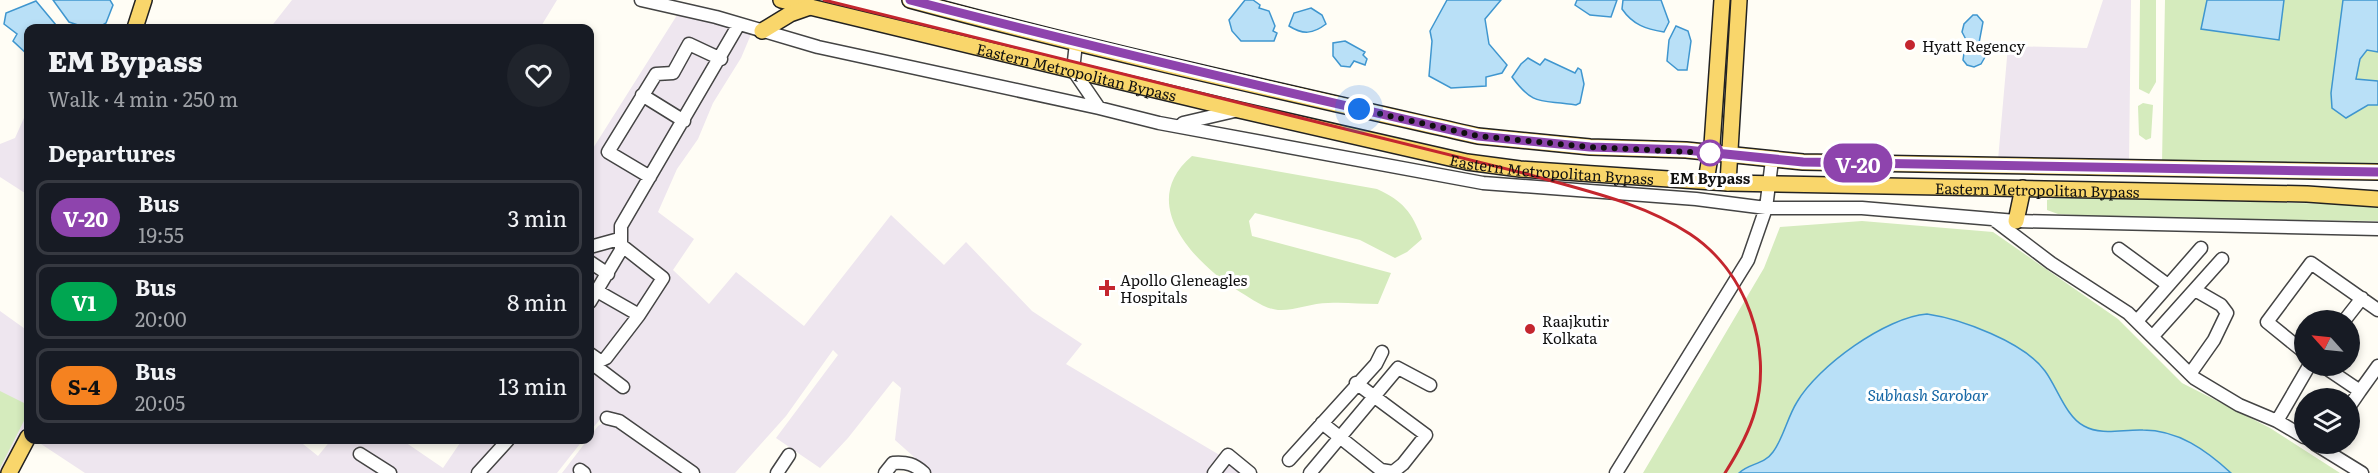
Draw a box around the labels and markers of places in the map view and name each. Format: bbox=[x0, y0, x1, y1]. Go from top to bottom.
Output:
place label: Hyatt Regency bbox=[1922, 34, 2025, 57]
marker: Hyatt Regency bbox=[1903, 38, 1917, 52]
marker: EM Bypass bbox=[1697, 140, 1723, 166]
place label: EM Bypass bbox=[1670, 166, 1751, 189]
place label: Apollo Gleneagles Hospitals bbox=[1120, 268, 1247, 308]
marker: Apollo Gleneagles Hospitals bbox=[1098, 279, 1116, 297]
place label: Raajkutir Kolkata bbox=[1542, 309, 1609, 349]
marker: Raajkutir Kolkata bbox=[1523, 322, 1537, 336]

